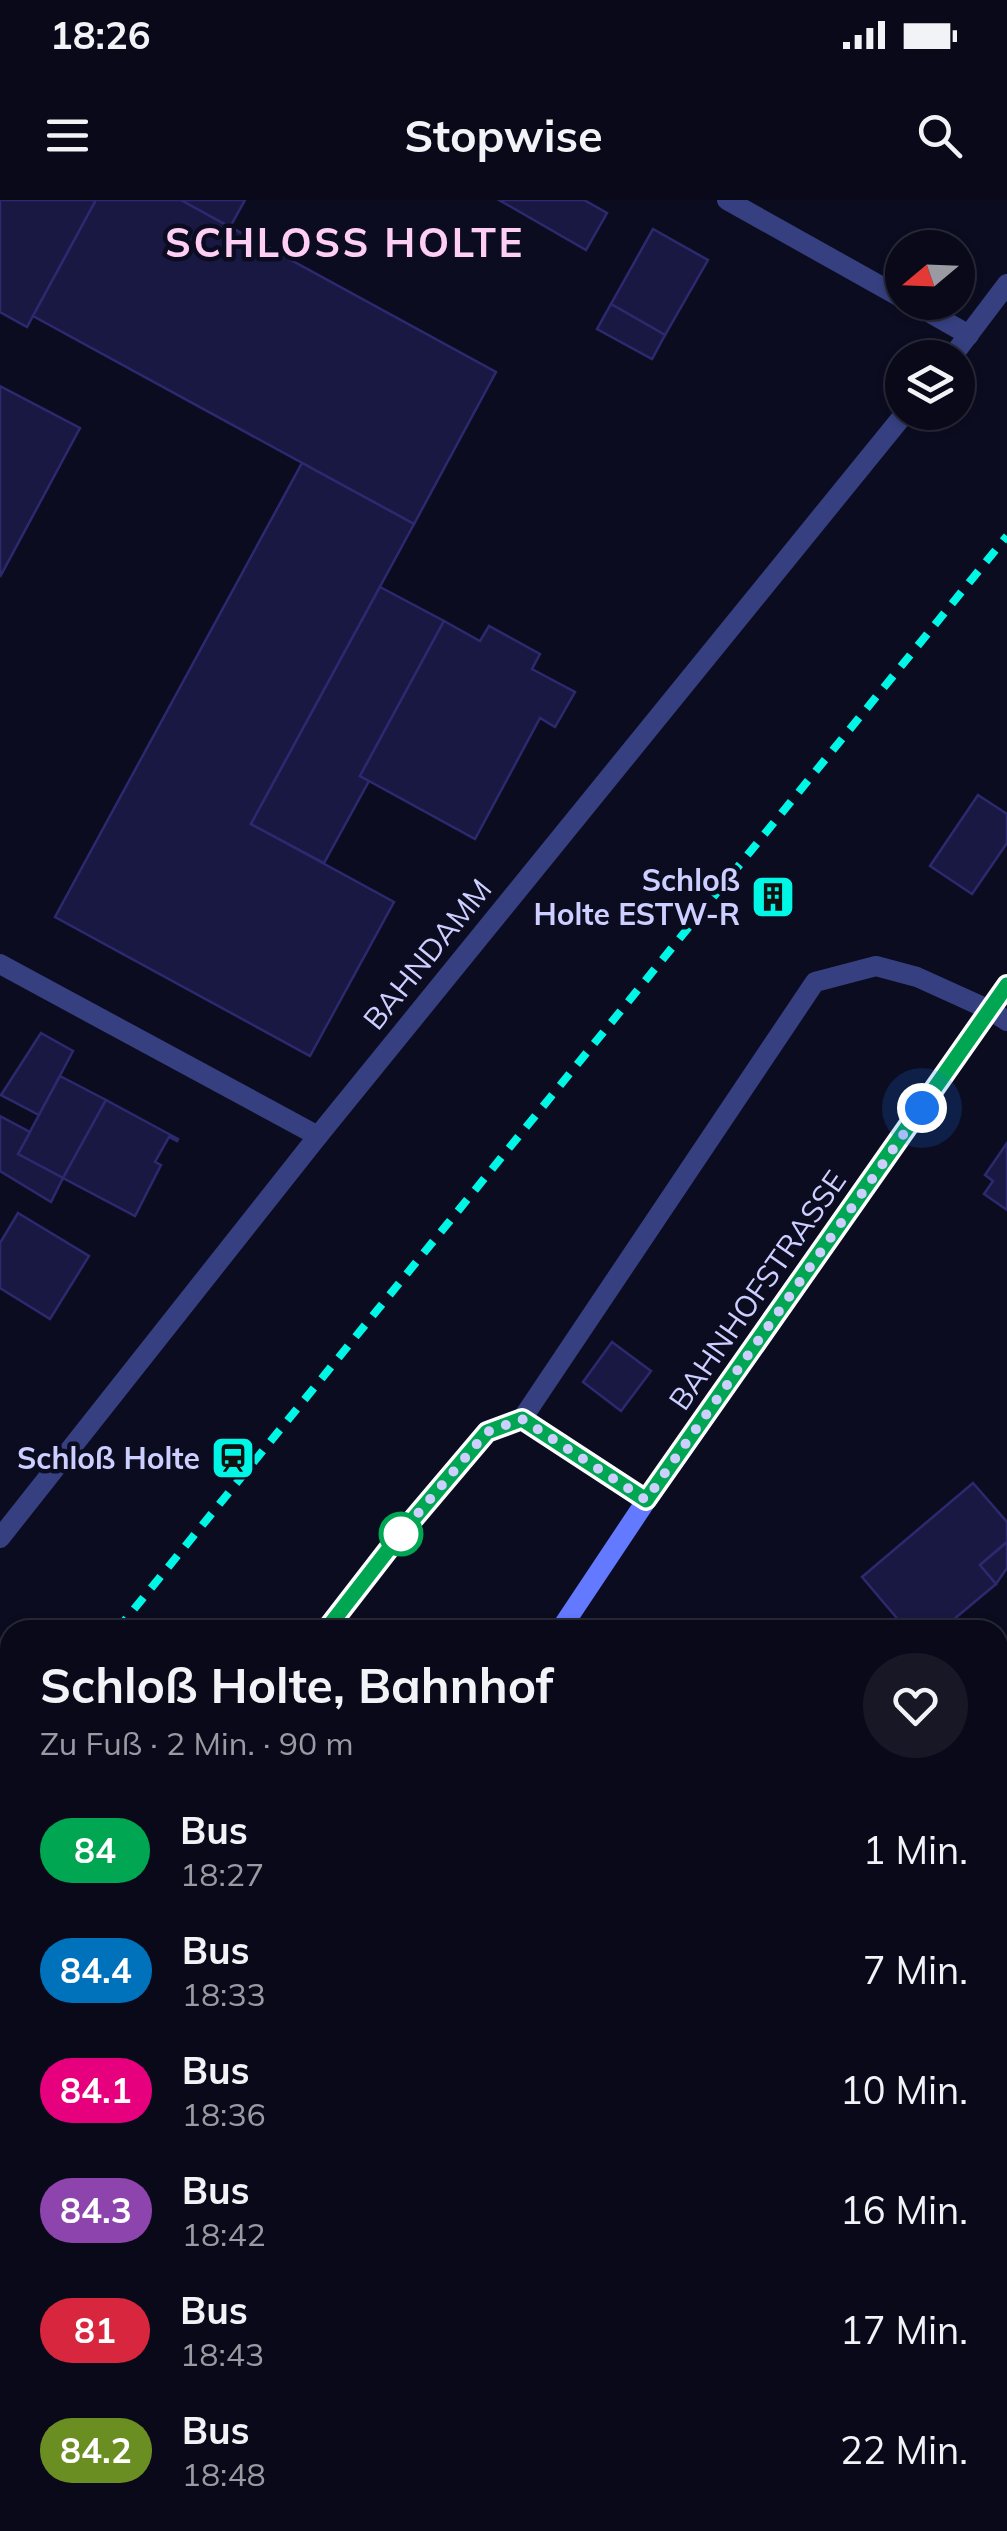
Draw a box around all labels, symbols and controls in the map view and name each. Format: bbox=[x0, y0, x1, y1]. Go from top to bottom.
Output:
text: 18:26 bbox=[50, 11, 151, 59]
text: Stopwise bbox=[404, 107, 603, 163]
icon: menu bbox=[40, 108, 95, 163]
icon: search bbox=[912, 108, 967, 163]
district label: SCHLOSS HOLTE bbox=[165, 217, 525, 267]
north arrow bbox=[885, 230, 975, 320]
map controls bbox=[885, 230, 975, 430]
button: layers bbox=[885, 340, 975, 430]
place label: Schloß Holte ESTW-R bbox=[534, 861, 740, 933]
street label: BAHNDAMM bbox=[355, 871, 499, 1037]
building icon: Schloß Holte ESTW-R bbox=[750, 874, 796, 920]
your location bbox=[897, 1083, 947, 1133]
street label: BAHNHOFSTRASSE bbox=[660, 1163, 854, 1417]
station icon: Schloß Holte bbox=[210, 1435, 256, 1481]
place label: Schloß Holte bbox=[17, 1439, 200, 1477]
unlabelled marker bbox=[380, 1513, 422, 1555]
button: heart bbox=[863, 1653, 968, 1758]
text: Schloß Holte, Bahnhof bbox=[40, 1655, 554, 1715]
text: Zu Fuß · 2 Min. · 90 m bbox=[40, 1723, 354, 1763]
text: Bus bbox=[180, 1806, 248, 1854]
text: 1 Min. bbox=[863, 1826, 968, 1874]
text: 84 bbox=[74, 1828, 116, 1872]
text: 18:27 bbox=[180, 1854, 264, 1894]
text: Bus bbox=[182, 1926, 250, 1974]
text: 7 Min. bbox=[863, 1946, 968, 1994]
text: 84.4 bbox=[60, 1948, 132, 1992]
text: 18:33 bbox=[182, 1974, 266, 2014]
text: Bus bbox=[182, 2046, 250, 2094]
text: 10 Min. bbox=[840, 2066, 968, 2114]
text: 84.1 bbox=[60, 2068, 132, 2112]
text: 18:36 bbox=[182, 2094, 266, 2134]
text: Bus bbox=[182, 2166, 250, 2214]
text: 16 Min. bbox=[840, 2186, 968, 2234]
text: 84.3 bbox=[60, 2188, 132, 2232]
text: 18:42 bbox=[182, 2214, 266, 2254]
text: Bus bbox=[180, 2286, 248, 2334]
text: 17 Min. bbox=[840, 2306, 968, 2354]
text: 81 bbox=[74, 2308, 116, 2352]
text: 18:43 bbox=[180, 2334, 264, 2374]
text: Bus bbox=[182, 2406, 250, 2454]
text: 22 Min. bbox=[840, 2426, 968, 2474]
text: 84.2 bbox=[60, 2428, 132, 2472]
text: 18:48 bbox=[182, 2454, 266, 2494]

